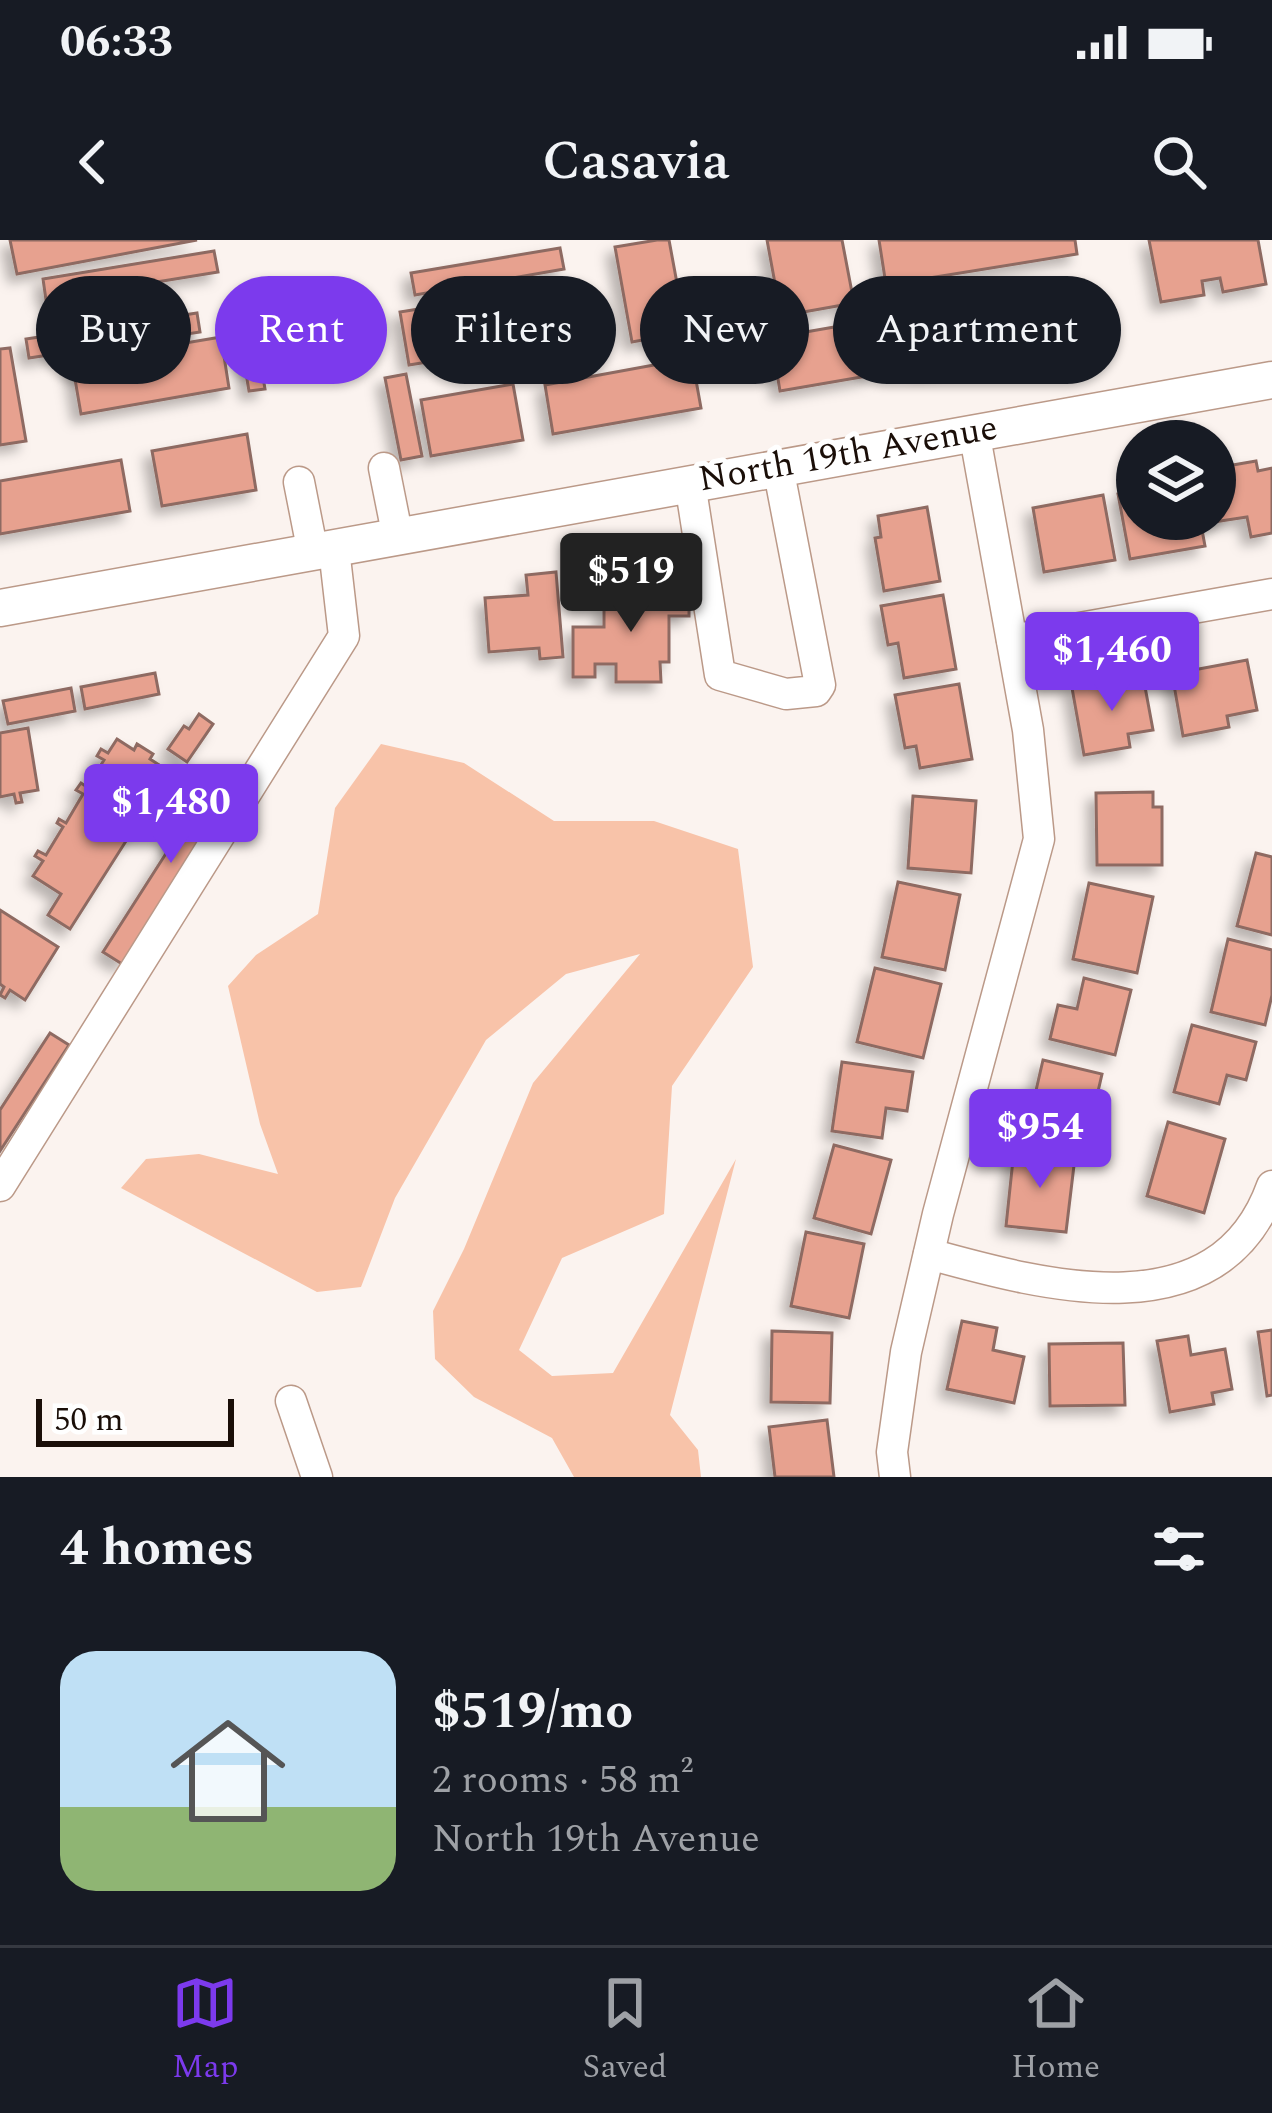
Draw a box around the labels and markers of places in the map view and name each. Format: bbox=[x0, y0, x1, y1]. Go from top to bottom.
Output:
pin: $519 bbox=[560, 533, 702, 635]
pin: $1,460 bbox=[1014, 612, 1210, 714]
pin: $1,480 bbox=[73, 764, 269, 866]
pin: $954 bbox=[969, 1089, 1111, 1191]

